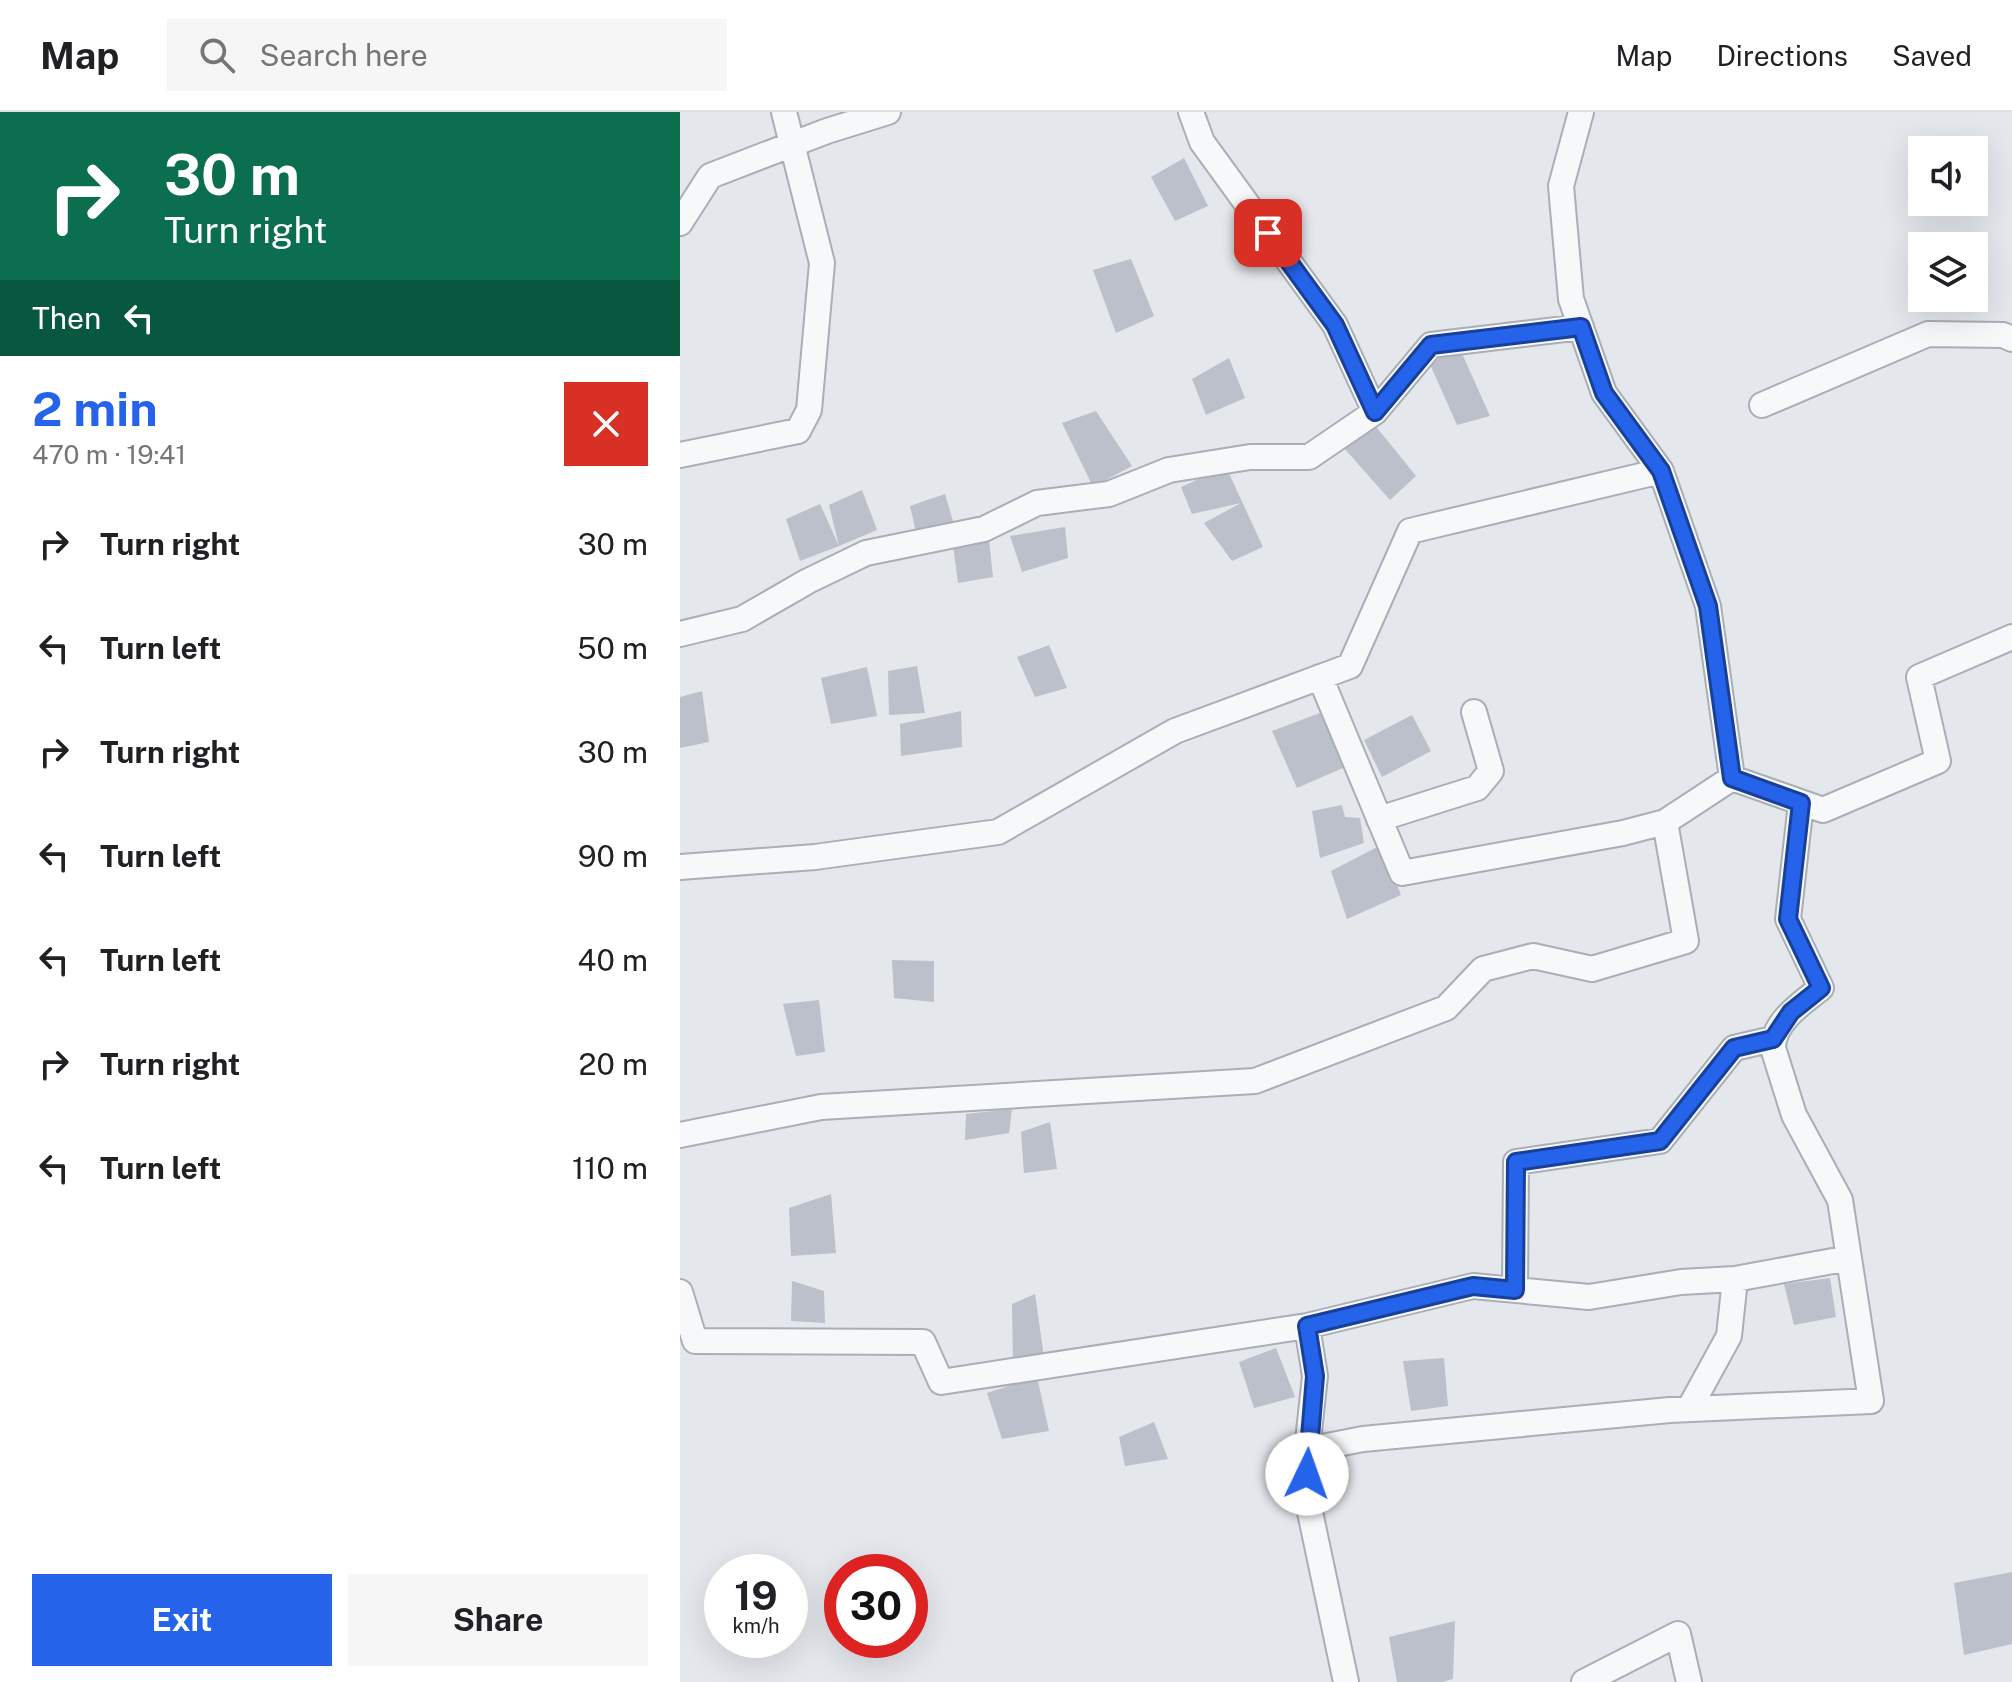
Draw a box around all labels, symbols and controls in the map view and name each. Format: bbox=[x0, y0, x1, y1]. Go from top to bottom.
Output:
search box bbox=[167, 19, 727, 91]
text: Map bbox=[40, 33, 119, 78]
icon: search bbox=[195, 33, 239, 77]
text: Search here bbox=[259, 37, 428, 73]
text: Map bbox=[1616, 39, 1672, 72]
text: Directions bbox=[1716, 39, 1848, 72]
text: Saved bbox=[1892, 39, 1972, 72]
map controls bbox=[1908, 136, 1988, 312]
button: sound bbox=[1908, 136, 1988, 216]
text: 30 m bbox=[164, 142, 300, 208]
icon: right bbox=[32, 144, 136, 248]
pin bbox=[1234, 199, 1302, 267]
text: Turn right bbox=[164, 209, 327, 251]
icon: arrive bbox=[1246, 211, 1290, 255]
button: layers bbox=[1908, 232, 1988, 312]
icon: left bbox=[117, 296, 161, 340]
text: Then bbox=[32, 300, 101, 336]
text: 2 min bbox=[32, 380, 158, 437]
button: close bbox=[564, 382, 648, 466]
text: 470 m · 19:41 bbox=[32, 439, 186, 470]
icon: right bbox=[32, 522, 76, 566]
text: Turn right bbox=[100, 526, 240, 562]
text: 30 m bbox=[578, 526, 648, 562]
icon: left bbox=[32, 626, 76, 670]
text: Turn left bbox=[100, 630, 221, 666]
text: 50 m bbox=[577, 630, 648, 666]
icon: right bbox=[32, 730, 76, 774]
text: Turn right bbox=[100, 734, 240, 770]
text: 30 m bbox=[578, 734, 648, 770]
icon: left bbox=[32, 834, 76, 878]
text: Turn left bbox=[100, 838, 221, 874]
text: 90 m bbox=[578, 838, 648, 874]
icon: left bbox=[32, 938, 76, 982]
text: Turn left bbox=[100, 942, 221, 978]
text: 40 m bbox=[578, 942, 648, 978]
icon: right bbox=[32, 1042, 76, 1086]
text: Turn right bbox=[100, 1046, 240, 1082]
text: 20 m bbox=[579, 1046, 648, 1082]
icon: left bbox=[32, 1146, 76, 1190]
text: Turn left bbox=[100, 1150, 221, 1186]
text: 110 m bbox=[572, 1150, 648, 1186]
position arrow bbox=[1265, 1432, 1349, 1516]
speed limit sign: 30 bbox=[824, 1554, 928, 1658]
text: 19 bbox=[734, 1572, 778, 1619]
button: Exit bbox=[32, 1574, 332, 1666]
button: Share bbox=[348, 1574, 648, 1666]
text: km/h bbox=[732, 1614, 780, 1638]

